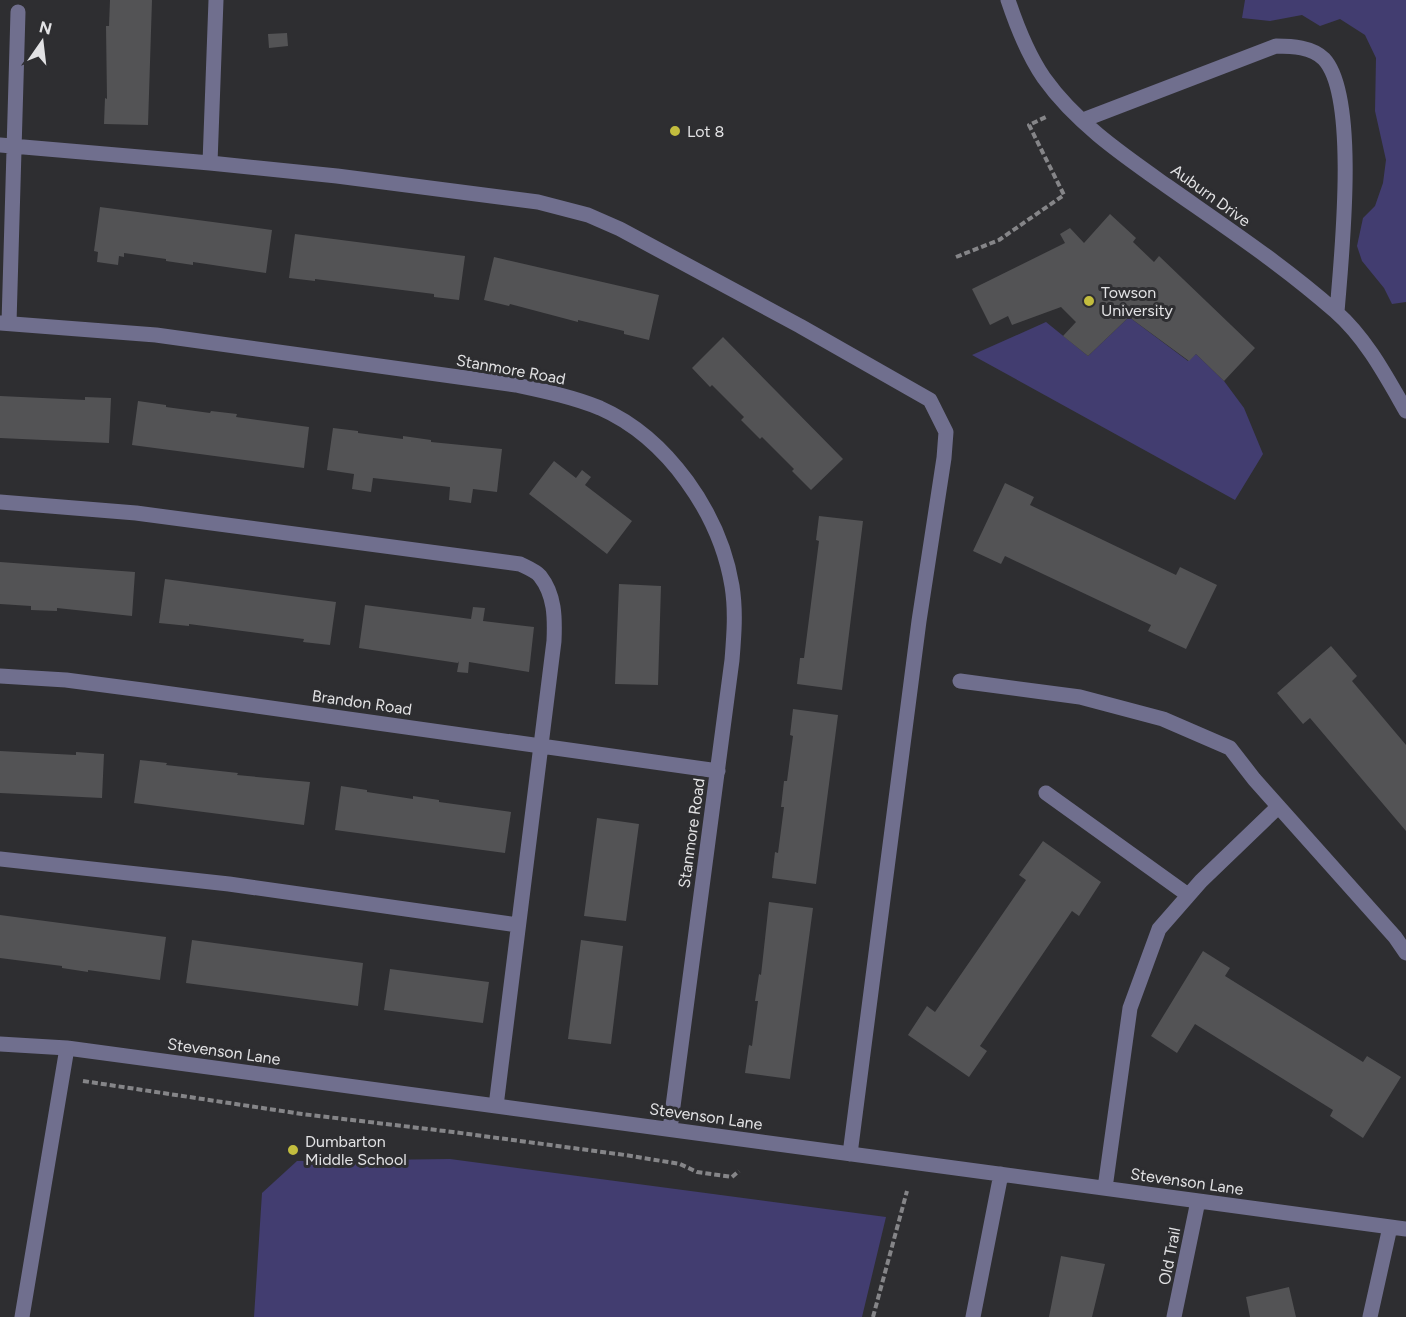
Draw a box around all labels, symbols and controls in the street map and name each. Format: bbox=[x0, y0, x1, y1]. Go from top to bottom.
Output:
north arrow bbox=[12, 12, 72, 72]
text: N bbox=[37, 17, 54, 39]
place label: Lot 8 bbox=[687, 122, 724, 141]
marker: Lot 8 bbox=[668, 124, 682, 138]
street label: Auburn Drive bbox=[1167, 160, 1254, 231]
place label: Towson University bbox=[1101, 283, 1173, 320]
marker: Towson University bbox=[1082, 294, 1096, 308]
street label: Stanmore Road bbox=[455, 351, 567, 388]
street label: Brandon Road bbox=[311, 686, 413, 719]
street label: Stanmore Road bbox=[674, 777, 709, 889]
street label: Stevenson Lane bbox=[166, 1034, 282, 1069]
street label: Stevenson Lane bbox=[648, 1099, 764, 1134]
place label: Dumbarton Middle School bbox=[305, 1132, 407, 1169]
marker: Dumbarton Middle School bbox=[286, 1143, 300, 1157]
street label: Stevenson Lane bbox=[1129, 1164, 1245, 1199]
street label: Old Trail bbox=[1155, 1226, 1184, 1286]

